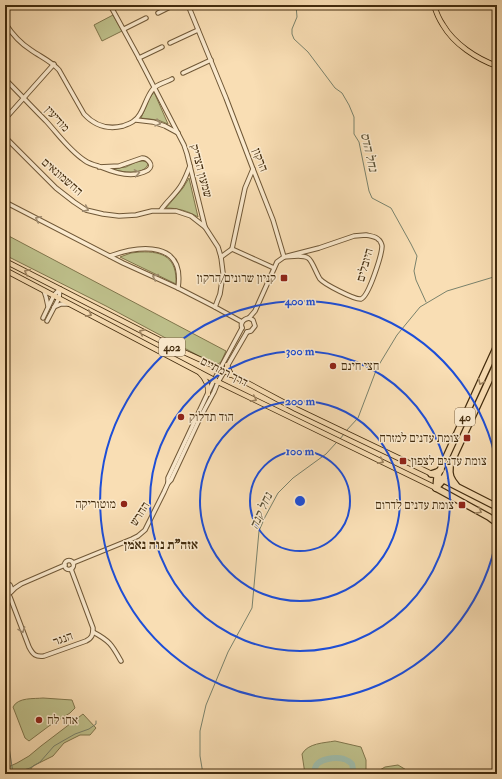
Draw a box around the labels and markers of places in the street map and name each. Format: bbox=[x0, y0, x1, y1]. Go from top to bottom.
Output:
place label: קניון שרונים/הרקון bbox=[197, 271, 276, 286]
marker: קניון שרונים/הרקון bbox=[279, 273, 289, 283]
place label: חצי חינם bbox=[341, 359, 379, 374]
marker: חצי חינם bbox=[328, 361, 338, 371]
place label: הוד תדלוק bbox=[189, 410, 234, 425]
marker: הוד תדלוק bbox=[176, 412, 186, 422]
place label: צומת עדנים למזרח bbox=[379, 431, 459, 446]
marker: צומת עדנים למזרח bbox=[462, 433, 472, 443]
place label: צומת עדנים לצפון bbox=[411, 454, 487, 469]
marker: צומת עדנים לצפון bbox=[398, 456, 408, 466]
centre of rings bbox=[293, 494, 307, 508]
place label: מוטוריקה bbox=[75, 497, 116, 512]
place label: צומת עדנים לדרום bbox=[375, 498, 454, 513]
marker: מוטוריקה bbox=[119, 499, 129, 509]
marker: צומת עדנים לדרום bbox=[457, 500, 467, 510]
place label: אחו לח bbox=[47, 713, 78, 728]
marker: אחו לח bbox=[34, 715, 44, 725]

